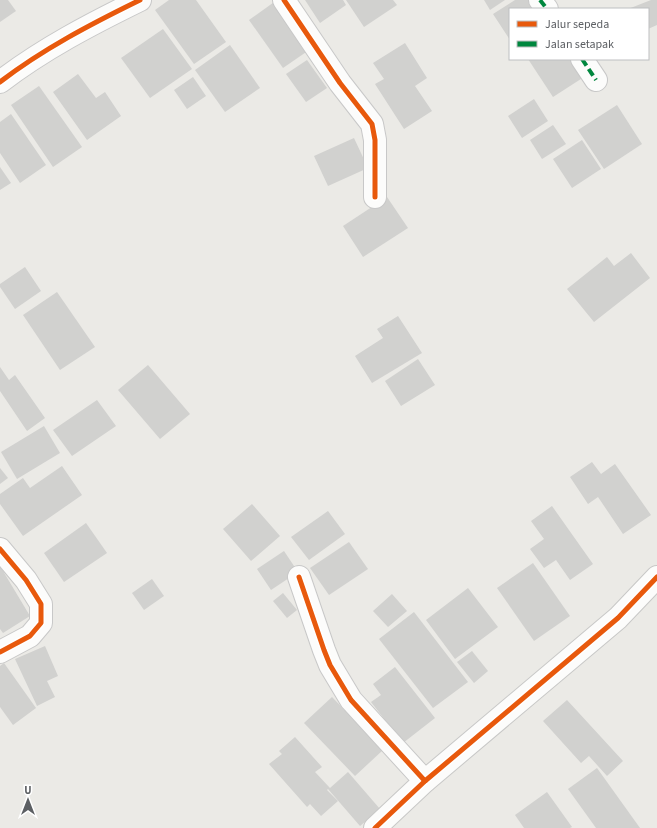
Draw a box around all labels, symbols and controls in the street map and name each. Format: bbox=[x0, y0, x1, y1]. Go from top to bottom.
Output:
legend bbox=[509, 8, 649, 60]
text: Jalur sepeda bbox=[545, 16, 609, 33]
text: Jalan setapak bbox=[545, 36, 614, 53]
north arrow bbox=[8, 780, 48, 820]
text: U bbox=[24, 783, 32, 798]

